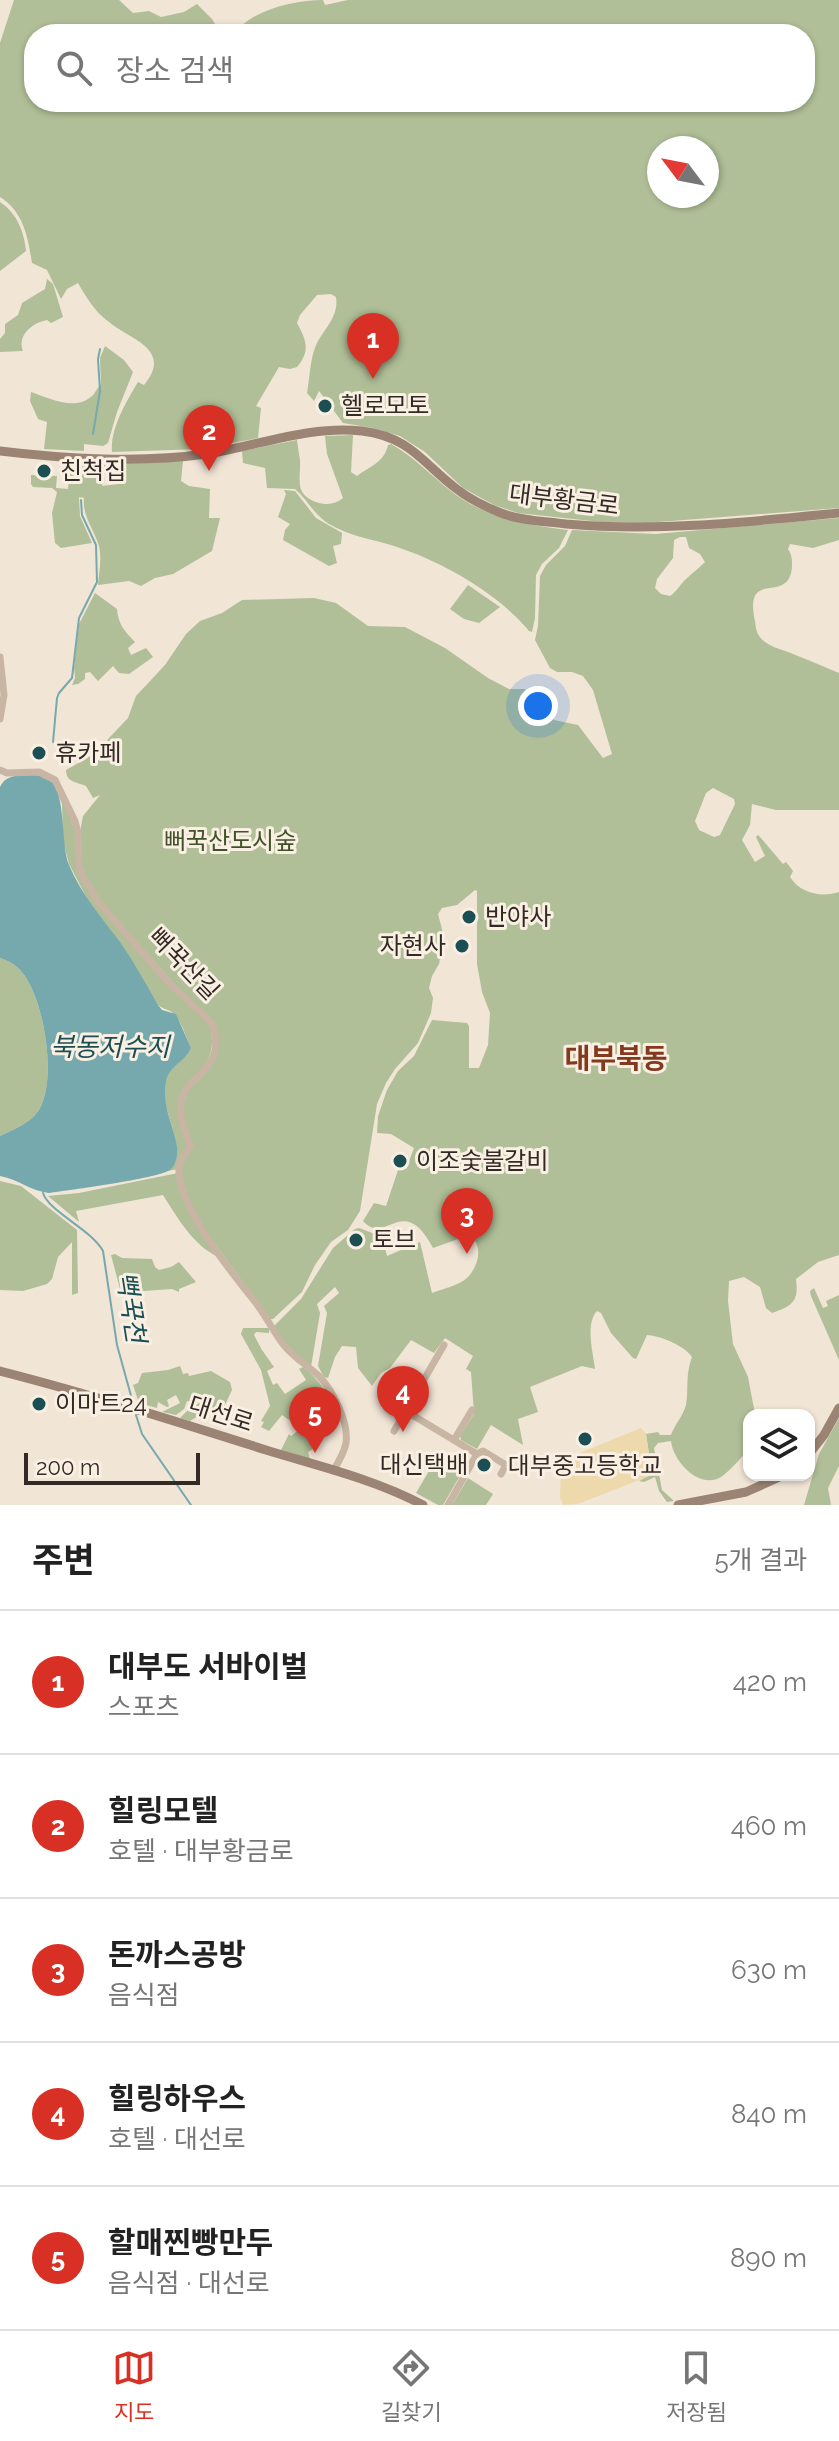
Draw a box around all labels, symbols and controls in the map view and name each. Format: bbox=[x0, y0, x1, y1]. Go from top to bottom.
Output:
search box bbox=[24, 24, 815, 112]
icon: search bbox=[52, 46, 96, 90]
text: 장소 검색 bbox=[116, 53, 234, 88]
north arrow bbox=[647, 136, 719, 208]
pin: 1 bbox=[347, 313, 399, 379]
place label: 헬로모토 bbox=[341, 391, 429, 420]
marker: 헬로모토 bbox=[316, 397, 334, 415]
pin: 2 bbox=[183, 405, 235, 471]
place label: 친척집 bbox=[60, 456, 126, 485]
marker: 친척집 bbox=[35, 462, 53, 480]
street label: 대부황금로 bbox=[508, 478, 621, 521]
your location bbox=[518, 686, 558, 726]
place label: 휴카페 bbox=[55, 738, 121, 767]
marker: 휴카페 bbox=[30, 744, 48, 762]
park label: 뻐꾹산도시숲 bbox=[164, 826, 296, 855]
place label: 반야사 bbox=[485, 902, 551, 931]
marker: 반야사 bbox=[460, 908, 478, 926]
street label: 뻐꾹산길 bbox=[143, 922, 225, 1005]
place label: 자현사 bbox=[380, 931, 446, 960]
marker: 자현사 bbox=[453, 937, 471, 955]
water label: 북동저수지 bbox=[50, 1032, 172, 1062]
district label: 대부북동 bbox=[564, 1042, 668, 1075]
place label: 이조숯불갈비 bbox=[416, 1146, 548, 1175]
marker: 이조숯불갈비 bbox=[391, 1152, 409, 1170]
pin: 3 bbox=[441, 1188, 493, 1254]
place label: 토브 bbox=[372, 1225, 416, 1254]
marker: 토브 bbox=[347, 1231, 365, 1249]
water label: 뻑꾹천 bbox=[111, 1269, 152, 1348]
pin: 4 bbox=[377, 1366, 429, 1432]
pin: 5 bbox=[289, 1387, 341, 1453]
place label: 이마트24 bbox=[55, 1389, 147, 1418]
street label: 대선로 bbox=[185, 1389, 257, 1438]
marker: 이마트24 bbox=[30, 1395, 48, 1413]
map controls bbox=[743, 1409, 815, 1481]
button: layers bbox=[743, 1409, 815, 1481]
marker: 대부중고등학교 bbox=[576, 1430, 594, 1448]
scale bar bbox=[24, 1449, 200, 1485]
place label: 대신택배 bbox=[380, 1450, 468, 1479]
place label: 대부중고등학교 bbox=[508, 1451, 662, 1480]
text: 200 m bbox=[36, 1454, 100, 1480]
marker: 대신택배 bbox=[475, 1456, 493, 1474]
text: 주변 bbox=[32, 1540, 95, 1580]
text: 5개 결과 bbox=[714, 1545, 807, 1575]
text: 대부도 서바이벌 bbox=[108, 1649, 308, 1684]
text: 1 bbox=[52, 1667, 64, 1697]
text: 420 m bbox=[733, 1667, 807, 1697]
text: 스포츠 bbox=[108, 1692, 180, 1722]
text: 힐링모텔 bbox=[108, 1793, 218, 1828]
text: 2 bbox=[51, 1811, 65, 1841]
text: 460 m bbox=[731, 1811, 807, 1841]
text: 호텔 · 대부황금로 bbox=[108, 1836, 294, 1866]
text: 돈까스공방 bbox=[108, 1937, 246, 1972]
text: 3 bbox=[51, 1955, 65, 1985]
text: 630 m bbox=[731, 1955, 807, 1985]
text: 음식점 bbox=[108, 1980, 180, 2010]
text: 힐링하우스 bbox=[108, 2081, 246, 2116]
text: 4 bbox=[51, 2099, 65, 2129]
text: 840 m bbox=[731, 2099, 807, 2129]
text: 호텔 · 대선로 bbox=[108, 2124, 246, 2154]
text: 할매찐빵만두 bbox=[108, 2225, 274, 2260]
text: 5 bbox=[51, 2243, 65, 2273]
text: 890 m bbox=[730, 2243, 807, 2273]
text: 음식점 · 대선로 bbox=[108, 2268, 270, 2298]
tab: 지도 bbox=[112, 2346, 156, 2426]
tab: 길찾기 bbox=[381, 2346, 441, 2426]
tab: 저장됨 bbox=[666, 2346, 727, 2426]

